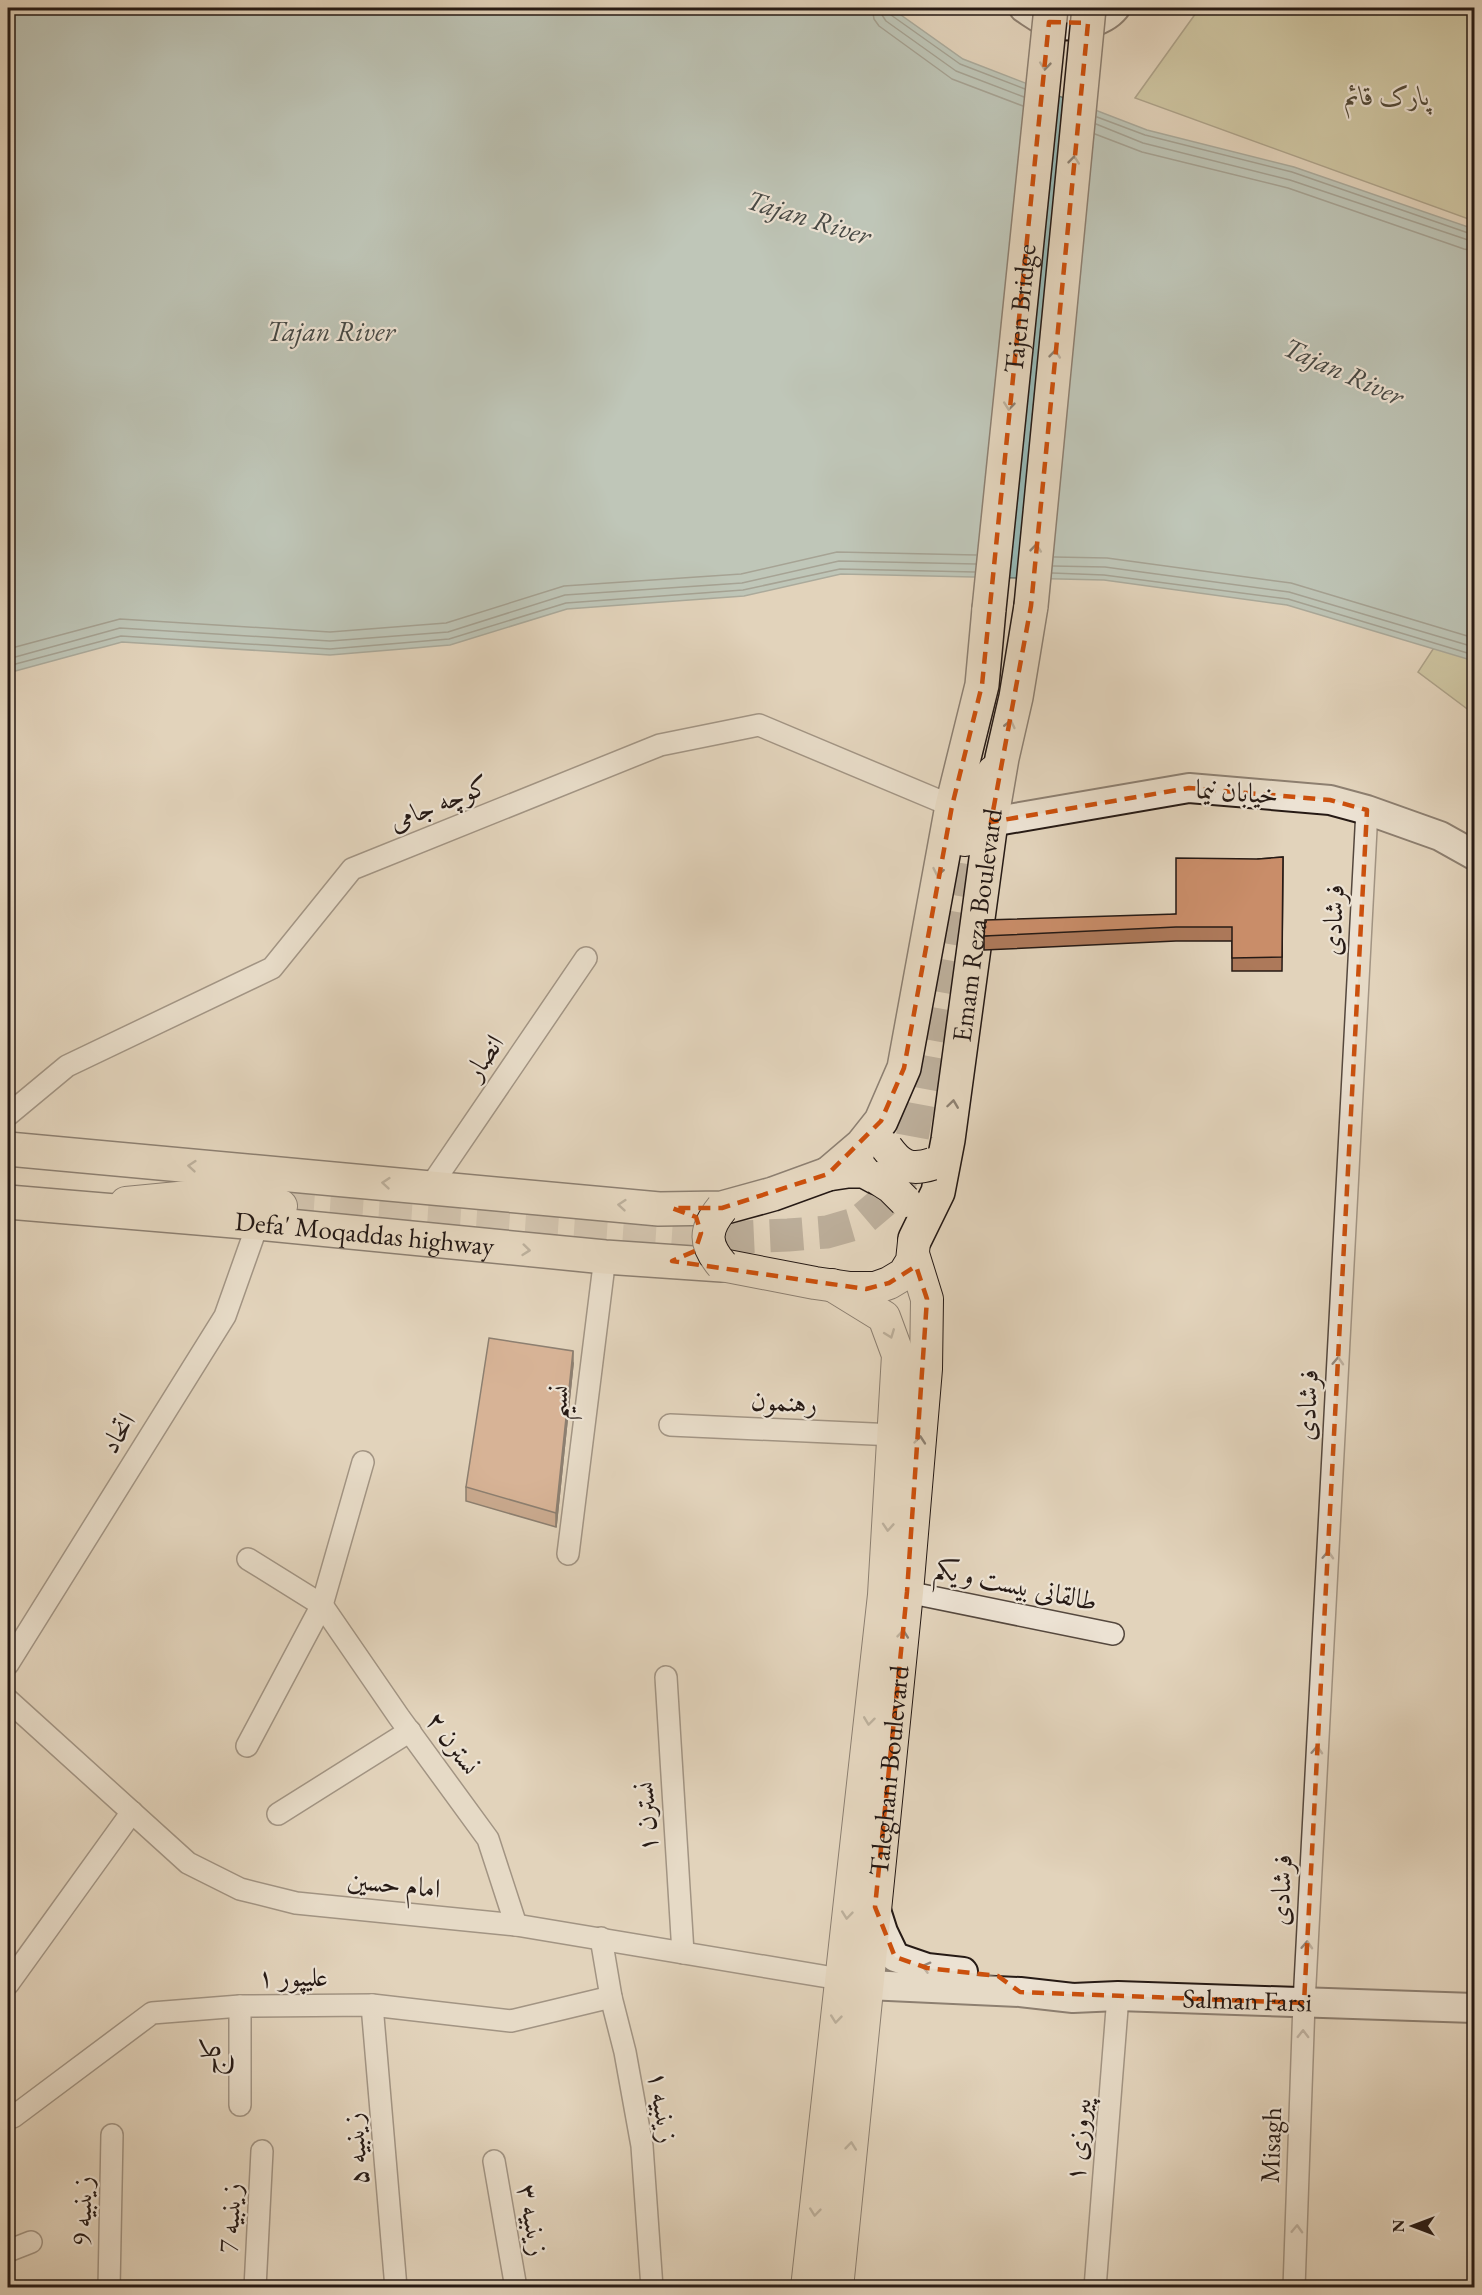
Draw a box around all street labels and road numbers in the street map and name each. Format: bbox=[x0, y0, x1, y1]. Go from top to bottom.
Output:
street label: Tajen Bridge bbox=[995, 242, 1044, 375]
street label: کوچه جامی bbox=[384, 767, 494, 839]
street label: خیابان نیما bbox=[1195, 771, 1280, 812]
street label: Emam Reza Boulevard bbox=[943, 805, 1010, 1044]
street label: فرشادی bbox=[1313, 883, 1352, 957]
street label: انصار bbox=[454, 1027, 511, 1089]
street label: Defa' Moqaddas highway bbox=[234, 1203, 496, 1263]
street label: فرشادی bbox=[1287, 1368, 1326, 1442]
street label: رهنمون bbox=[750, 1382, 818, 1421]
street label: نسیم bbox=[538, 1383, 587, 1422]
street label: اتحاد bbox=[92, 1406, 143, 1460]
street label: طالقانی بیست و یکم bbox=[930, 1550, 1101, 1627]
street label: Taleghani Boulevard bbox=[861, 1663, 917, 1877]
street label: نسترن ۲ bbox=[418, 1704, 488, 1782]
street label: نسترن ۱ bbox=[626, 1781, 665, 1853]
street label: فرشادی bbox=[1261, 1853, 1300, 1927]
street label: امام حسین bbox=[345, 1861, 442, 1912]
street label: علیپور ۱ bbox=[258, 1959, 328, 1995]
street label: Salman Farsi bbox=[1182, 1980, 1313, 2020]
street label: کاج bbox=[193, 2037, 235, 2075]
street label: زینبیه ۱ bbox=[641, 2068, 686, 2146]
street label: پیروزی ١ bbox=[1056, 2095, 1101, 2183]
street label: Misagh bbox=[1252, 2106, 1289, 2184]
street label: زینبیه ۵ bbox=[335, 2111, 376, 2187]
street label: زینبیه 9 bbox=[63, 2176, 100, 2246]
street label: زینبیه ۳ bbox=[510, 2181, 557, 2259]
street label: زینبیه 7 bbox=[210, 2182, 249, 2254]

